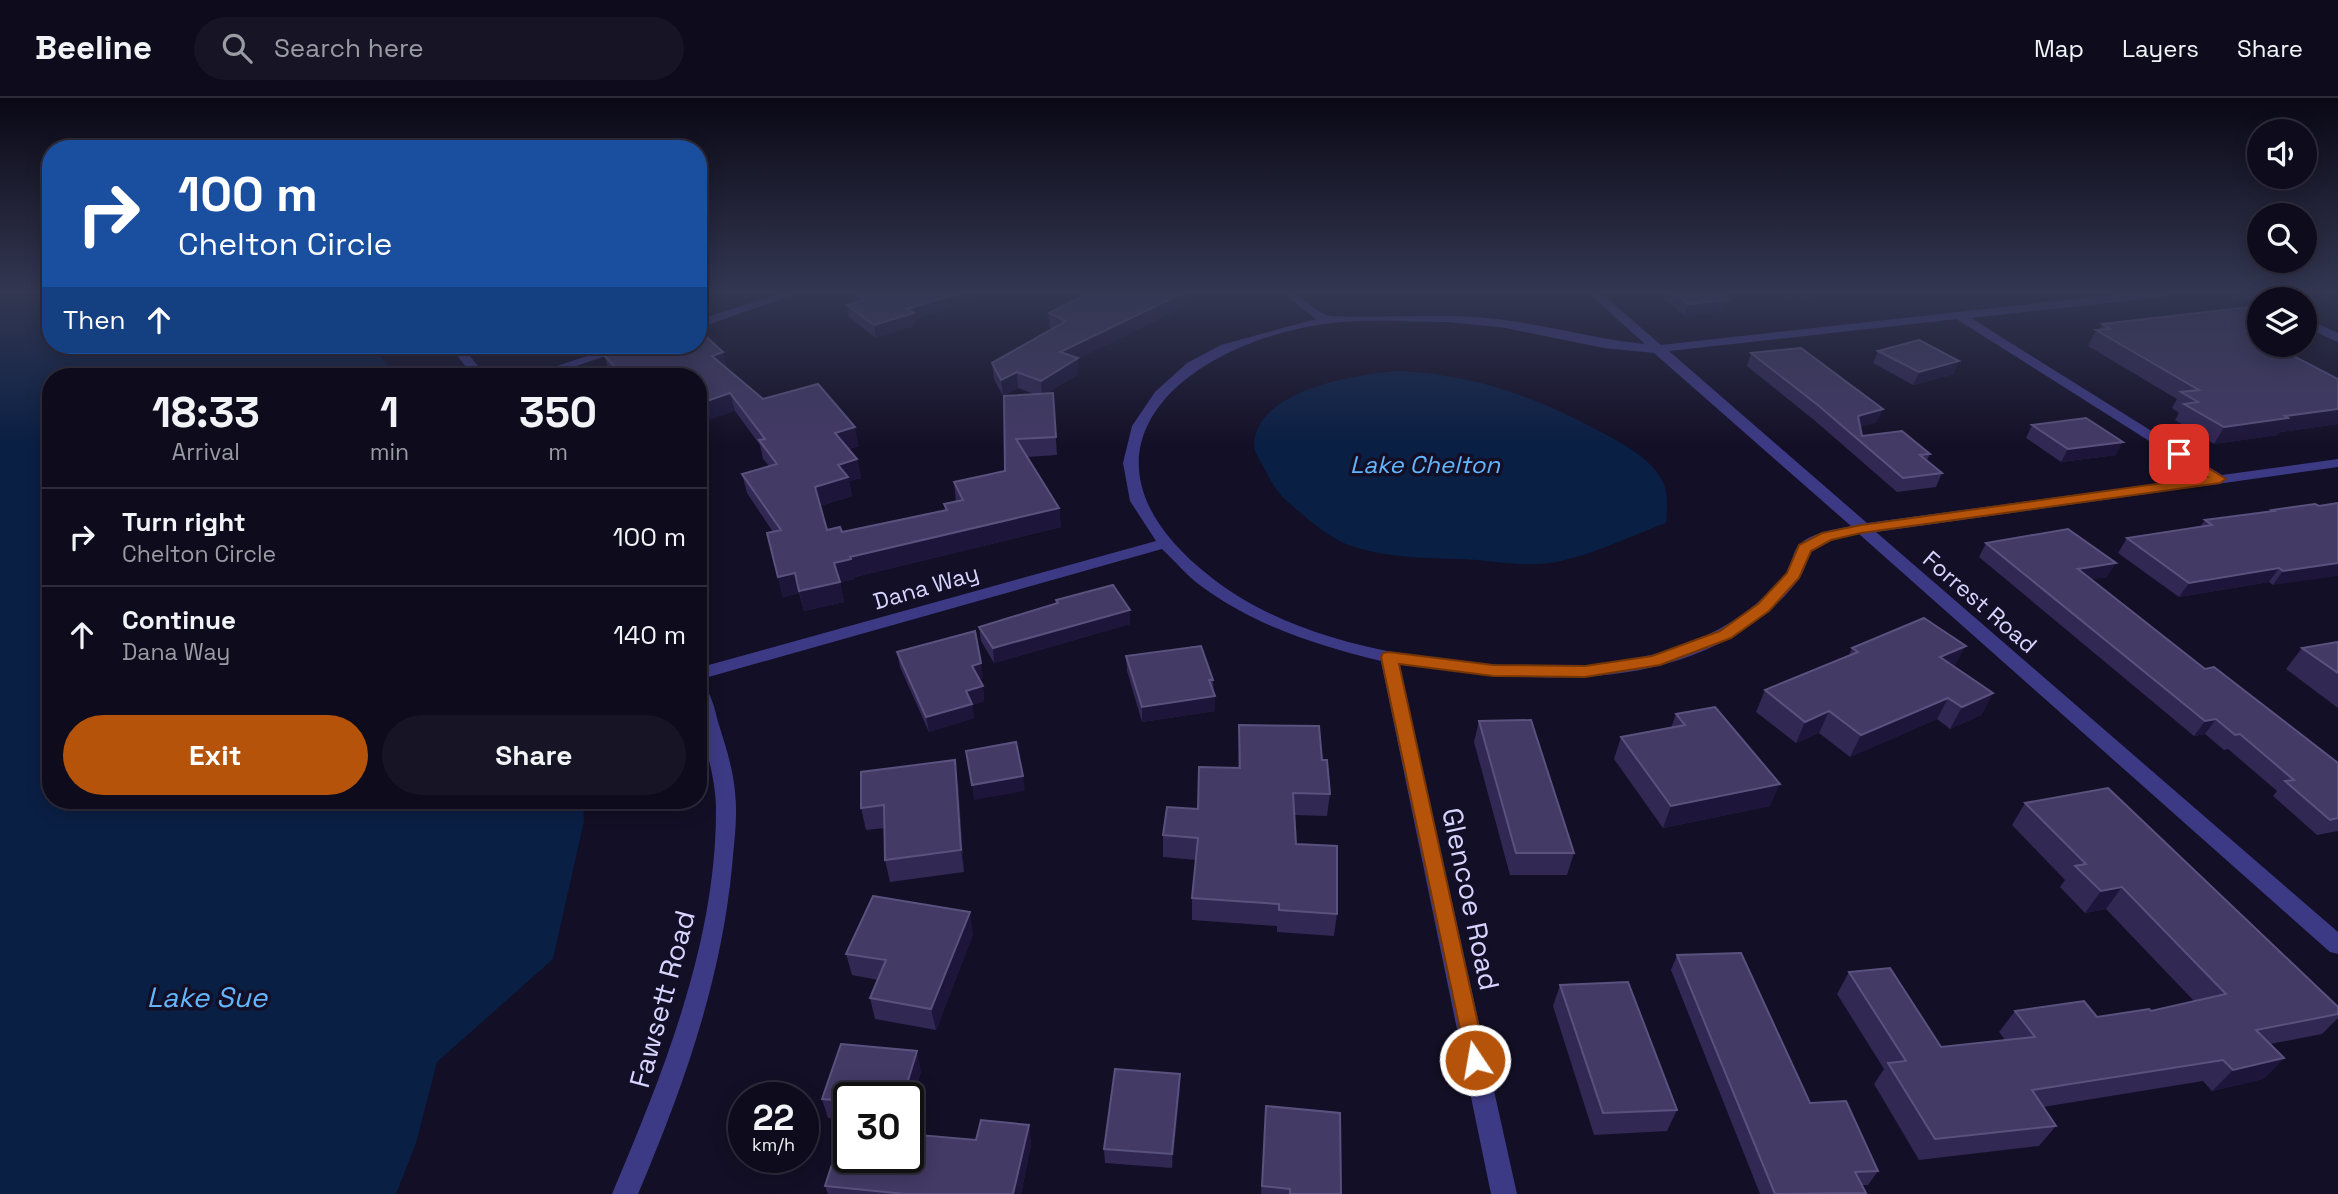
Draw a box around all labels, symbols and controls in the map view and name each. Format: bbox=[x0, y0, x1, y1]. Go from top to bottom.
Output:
search box bbox=[194, 17, 684, 80]
text: Beeline bbox=[35, 27, 152, 69]
icon: search bbox=[218, 29, 256, 67]
text: Search here bbox=[274, 31, 424, 65]
text: Map bbox=[2034, 33, 2084, 64]
text: Layers bbox=[2122, 33, 2199, 64]
text: Share bbox=[2237, 33, 2303, 64]
map controls bbox=[2247, 119, 2317, 357]
button: sound bbox=[2247, 119, 2317, 189]
text: 100 m bbox=[178, 163, 318, 225]
icon: right bbox=[63, 168, 154, 259]
button: search bbox=[2247, 203, 2317, 273]
text: Chelton Circle bbox=[178, 224, 393, 264]
button: layers bbox=[2247, 287, 2317, 357]
icon: ahead bbox=[140, 301, 178, 339]
text: Then bbox=[63, 303, 126, 337]
text: 18:33 bbox=[152, 386, 260, 439]
text: 1 bbox=[380, 386, 399, 439]
text: 350 bbox=[519, 386, 597, 439]
pin bbox=[2149, 424, 2209, 484]
icon: arrive bbox=[2160, 435, 2198, 473]
text: Arrival bbox=[172, 437, 240, 467]
text: min bbox=[370, 437, 409, 467]
text: m bbox=[548, 437, 568, 467]
water label: Lake Chelton bbox=[1350, 449, 1501, 480]
text: Turn right bbox=[122, 505, 246, 539]
icon: right bbox=[63, 518, 101, 556]
text: 100 m bbox=[613, 520, 686, 554]
text: Chelton Circle bbox=[122, 539, 276, 569]
street label: Forrest Road bbox=[1917, 544, 2043, 660]
street label: Dana Way bbox=[870, 558, 982, 616]
text: Continue bbox=[122, 603, 236, 637]
icon: ahead bbox=[63, 616, 101, 654]
text: 140 m bbox=[613, 618, 686, 652]
text: Dana Way bbox=[122, 637, 230, 667]
button: Exit bbox=[63, 715, 368, 795]
button: Share bbox=[382, 715, 686, 795]
street label: Glencoe Road bbox=[1434, 804, 1508, 994]
street label: Fawsett Road bbox=[621, 906, 703, 1092]
water label: Lake Sue bbox=[147, 979, 269, 1015]
position arrow bbox=[1438, 1023, 1512, 1097]
speed limit sign: 30 bbox=[833, 1082, 924, 1173]
text: 22 bbox=[753, 1096, 794, 1140]
text: km/h bbox=[752, 1133, 795, 1156]

